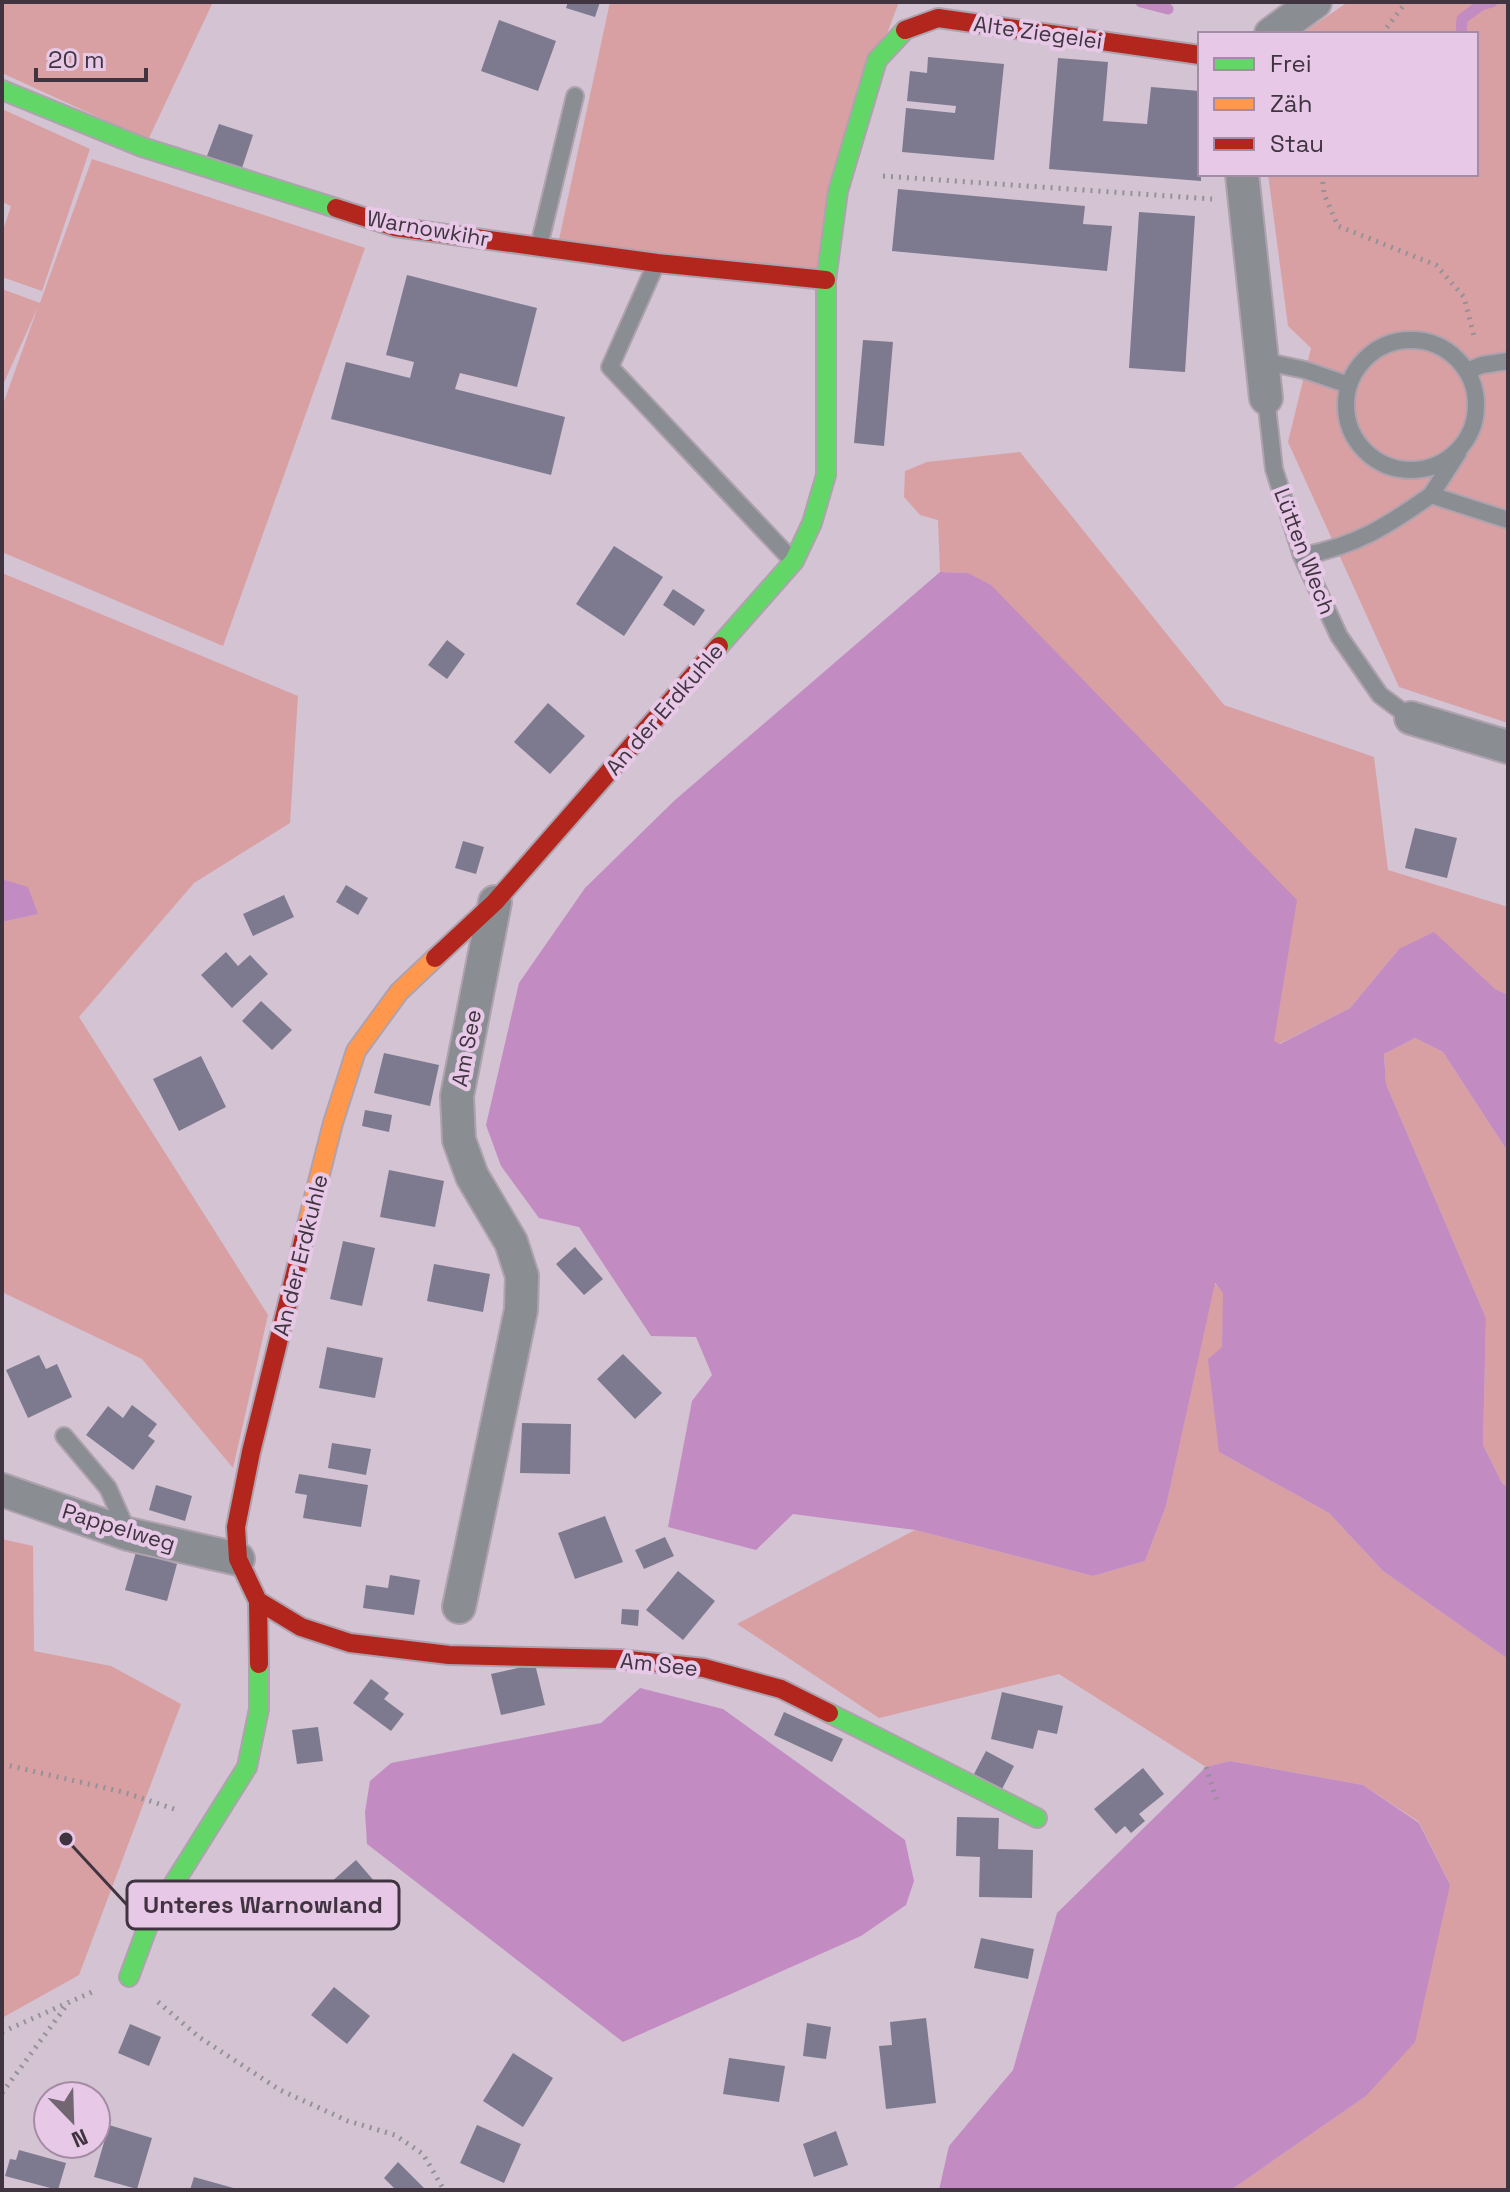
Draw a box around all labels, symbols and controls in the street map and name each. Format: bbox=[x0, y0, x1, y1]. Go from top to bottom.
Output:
street label: Alte Ziegelei bbox=[972, 9, 1104, 55]
scale bar bbox=[36, 32, 146, 82]
legend bbox=[1198, 32, 1478, 176]
text: 20 m bbox=[48, 44, 105, 75]
text: Frei bbox=[1270, 48, 1312, 79]
text: Zäh bbox=[1270, 88, 1312, 119]
text: Stau bbox=[1270, 128, 1324, 159]
street label: Warnowkihr bbox=[365, 203, 491, 253]
street label: Lütten Wech bbox=[1268, 484, 1342, 618]
street label: An der Erdkuhle bbox=[599, 637, 729, 781]
street label: Am See bbox=[445, 1007, 487, 1089]
street label: An der Erdkuhle bbox=[266, 1171, 334, 1339]
street label: Pappelweg bbox=[59, 1497, 179, 1557]
street label: Am See bbox=[619, 1646, 699, 1682]
callout: Unteres Warnowland bbox=[127, 1881, 399, 1929]
text: Unteres Warnowland bbox=[143, 1889, 383, 1920]
north arrow bbox=[32, 2080, 112, 2160]
text: N bbox=[68, 2123, 92, 2154]

